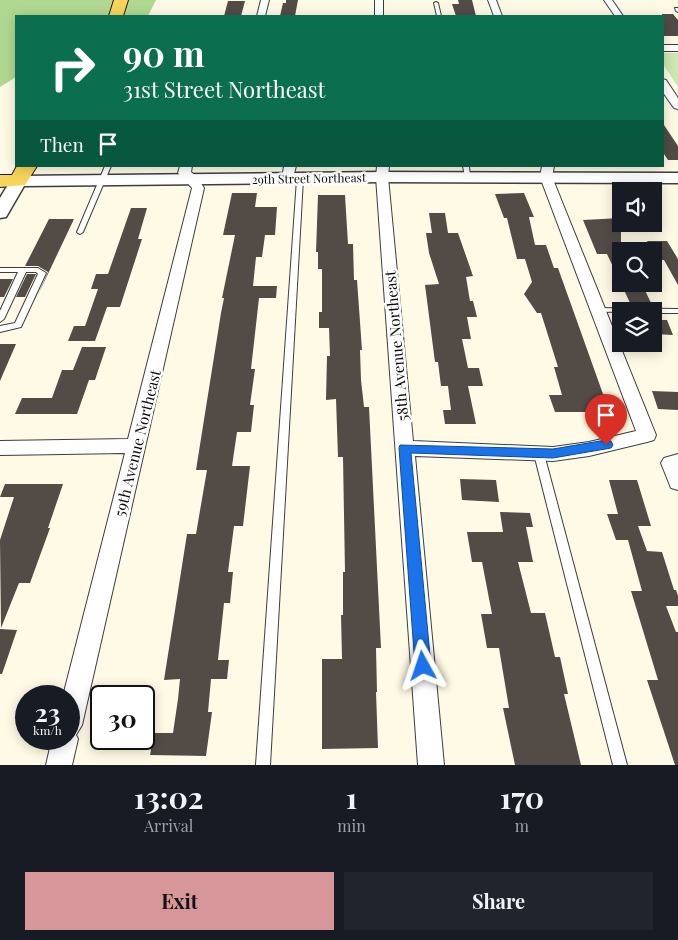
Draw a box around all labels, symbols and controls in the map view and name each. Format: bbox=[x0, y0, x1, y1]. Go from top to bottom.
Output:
text: 90 m bbox=[123, 29, 205, 76]
icon: right bbox=[40, 35, 105, 100]
text: 31st Street Northeast bbox=[123, 74, 325, 104]
icon: arrive bbox=[94, 130, 122, 158]
text: Then bbox=[40, 131, 84, 157]
street label: 29th Street Northeast bbox=[252, 169, 367, 187]
map controls bbox=[612, 182, 662, 352]
button: sound bbox=[612, 182, 662, 232]
button: search bbox=[612, 242, 662, 292]
street label: 58th Avenue Northeast bbox=[379, 269, 413, 422]
button: layers bbox=[612, 302, 662, 352]
street label: 59th Avenue Northeast bbox=[109, 367, 165, 519]
pin bbox=[585, 394, 627, 445]
icon: arrive bbox=[592, 401, 620, 429]
position arrow bbox=[396, 639, 448, 691]
speed limit sign: 30 bbox=[90, 685, 155, 750]
text: 23 bbox=[35, 695, 60, 728]
text: km/h bbox=[33, 722, 62, 738]
text: 13:02 bbox=[134, 777, 204, 817]
text: 1 bbox=[346, 777, 357, 817]
text: 170 bbox=[500, 777, 544, 817]
text: Arrival bbox=[144, 815, 193, 836]
text: min bbox=[337, 815, 366, 836]
text: m bbox=[515, 815, 529, 836]
button: Exit bbox=[25, 872, 334, 930]
button: Share bbox=[344, 872, 653, 930]

